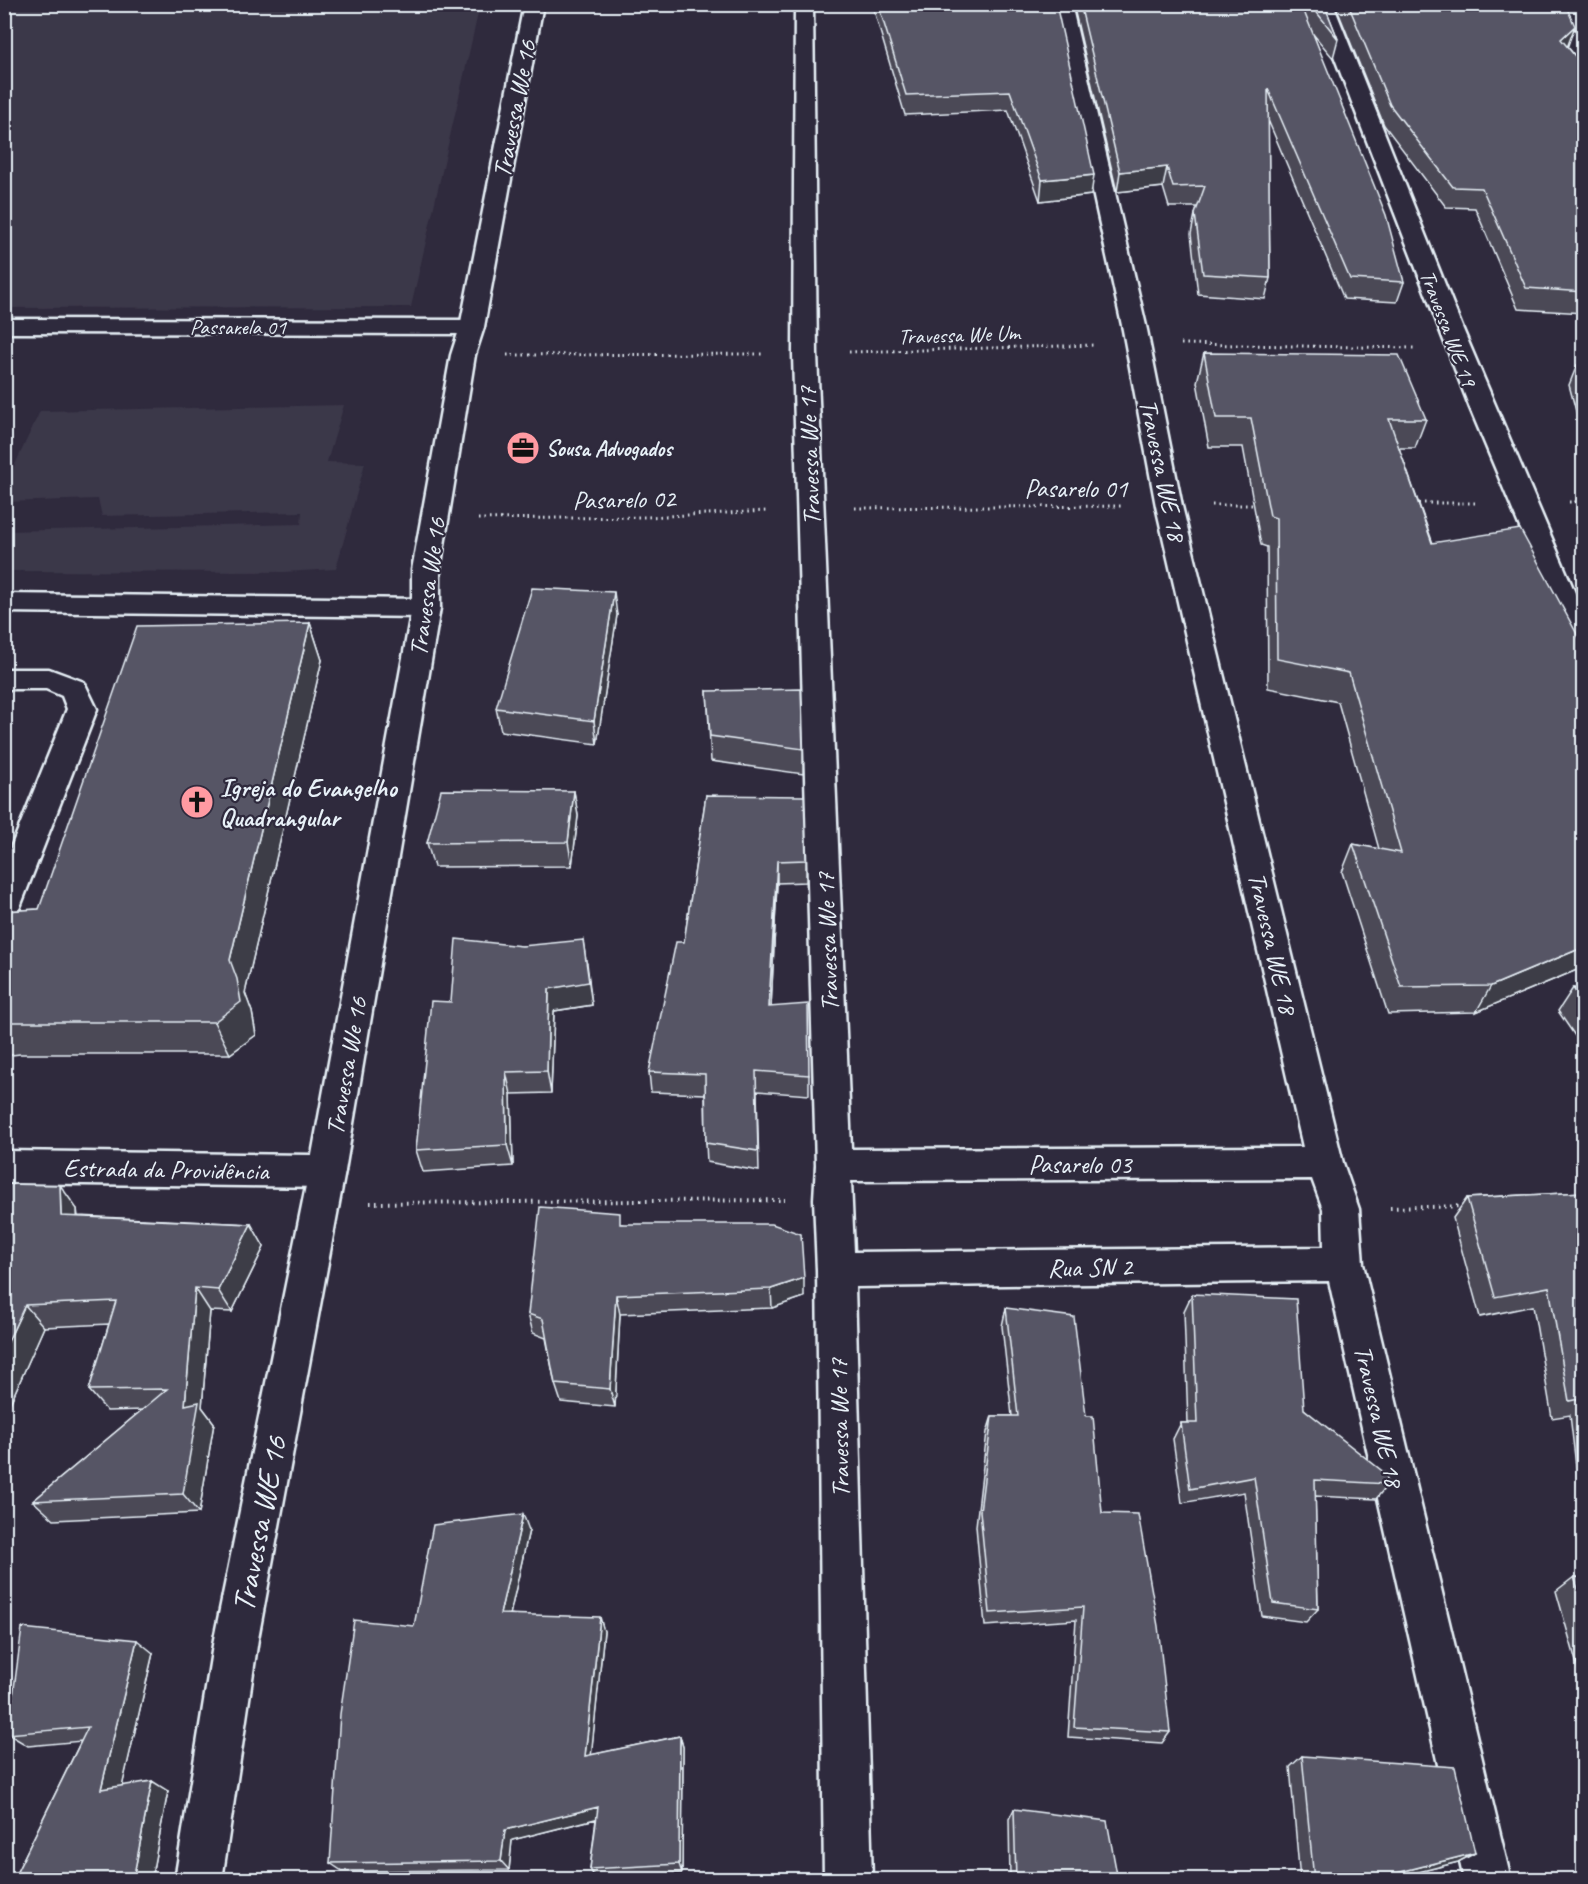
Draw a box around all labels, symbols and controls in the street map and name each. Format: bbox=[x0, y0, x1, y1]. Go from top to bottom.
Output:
street label: Travessa We 16 bbox=[485, 36, 544, 181]
street label: Travessa WE 19 bbox=[1413, 266, 1484, 392]
street label: Passarela 01 bbox=[190, 313, 287, 341]
street label: Travessa We Um bbox=[898, 319, 1022, 351]
street label: Travessa We 17 bbox=[791, 385, 828, 526]
street label: Travessa WE 18 bbox=[1131, 396, 1194, 546]
office icon: Sousa Advogados bbox=[505, 430, 541, 466]
place label: Sousa Advogados bbox=[546, 435, 674, 463]
street label: Pasarelo 01 bbox=[1025, 472, 1129, 505]
street label: Pasarelo 02 bbox=[572, 482, 678, 517]
street label: Travessa We 16 bbox=[401, 515, 454, 658]
place label: Igreja do Evangelho Quadrangular bbox=[220, 771, 398, 834]
church icon: Igreja do Evangelho Quadrangular bbox=[179, 784, 215, 820]
street label: Travessa WE 18 bbox=[1240, 869, 1305, 1019]
street label: Travessa We 17 bbox=[809, 871, 846, 1012]
street label: Travessa We 16 bbox=[318, 993, 375, 1138]
street label: Pasarelo 03 bbox=[1029, 1148, 1134, 1181]
street label: Estrada da Providência bbox=[63, 1151, 270, 1188]
street label: Rua SN 2 bbox=[1047, 1250, 1135, 1285]
street label: Travessa WE 18 bbox=[1346, 1342, 1411, 1492]
street label: Travessa We 17 bbox=[822, 1357, 857, 1498]
street label: Travessa WE 16 bbox=[222, 1431, 297, 1615]

